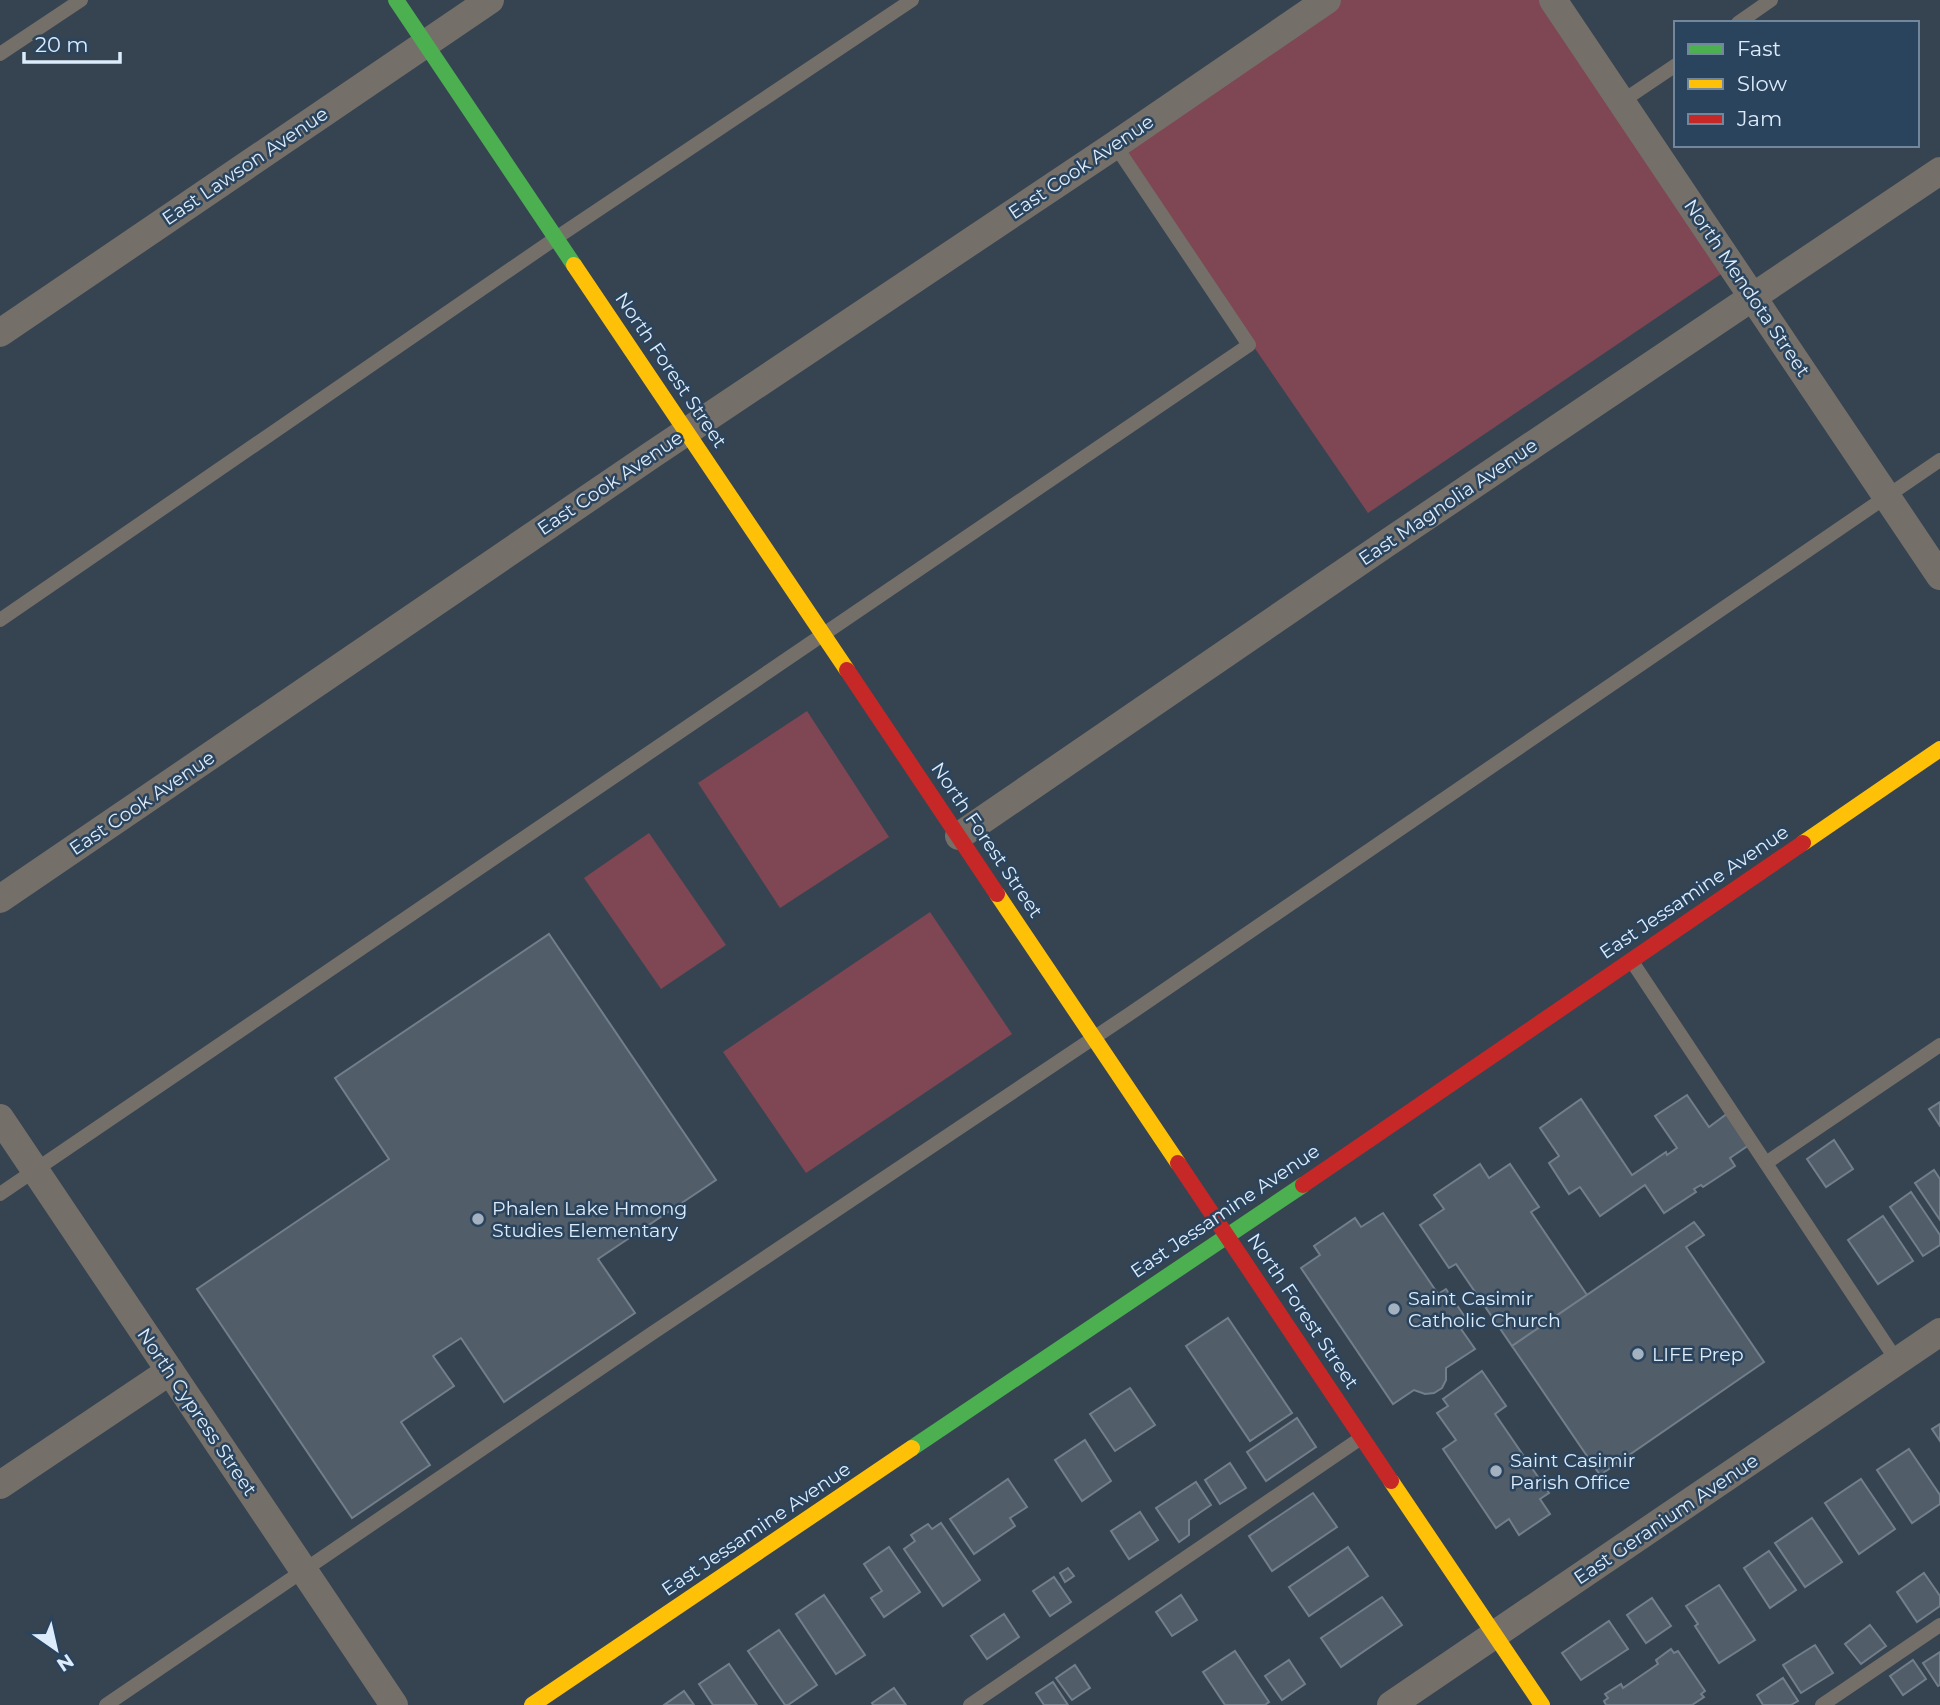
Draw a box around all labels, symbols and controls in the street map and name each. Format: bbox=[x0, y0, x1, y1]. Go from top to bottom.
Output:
scale bar bbox=[24, 21, 121, 65]
legend bbox=[1674, 21, 1919, 147]
text: 20 m bbox=[35, 32, 89, 57]
text: Fast bbox=[1737, 36, 1781, 61]
text: Slow bbox=[1737, 71, 1787, 96]
street label: East Lawson Avenue bbox=[158, 102, 332, 230]
text: Jam bbox=[1736, 106, 1782, 131]
street label: East Cook Avenue bbox=[1004, 110, 1158, 224]
street label: North Mendota Street bbox=[1679, 195, 1815, 381]
street label: North Forest Street bbox=[610, 288, 732, 452]
street label: East Cook Avenue bbox=[533, 426, 687, 540]
street label: East Magnolia Avenue bbox=[1354, 433, 1542, 571]
street label: East Cook Avenue bbox=[65, 746, 219, 860]
street label: North Forest Street bbox=[926, 758, 1048, 922]
street label: East Jessamine Avenue bbox=[1595, 820, 1793, 964]
street label: East Jessamine Avenue bbox=[1126, 1139, 1324, 1283]
place label: Phalen Lake Hmong Studies Elementary bbox=[492, 1197, 687, 1242]
marker: Phalen Lake Hmong Studies Elementary bbox=[470, 1211, 486, 1227]
street label: North Forest Street bbox=[1242, 1229, 1364, 1393]
place label: Saint Casimir Catholic Church bbox=[1408, 1287, 1561, 1332]
marker: Saint Casimir Catholic Church bbox=[1386, 1301, 1402, 1317]
street label: North Cypress Street bbox=[132, 1324, 262, 1500]
place label: LIFE Prep bbox=[1652, 1343, 1744, 1366]
marker: LIFE Prep bbox=[1630, 1346, 1646, 1362]
place label: Saint Casimir Parish Office bbox=[1510, 1449, 1635, 1494]
street label: East Geranium Avenue bbox=[1569, 1449, 1763, 1589]
street label: East Jessamine Avenue bbox=[657, 1457, 855, 1601]
marker: Saint Casimir Parish Office bbox=[1488, 1463, 1504, 1479]
north arrow bbox=[21, 1614, 91, 1684]
text: N bbox=[52, 1649, 78, 1677]

